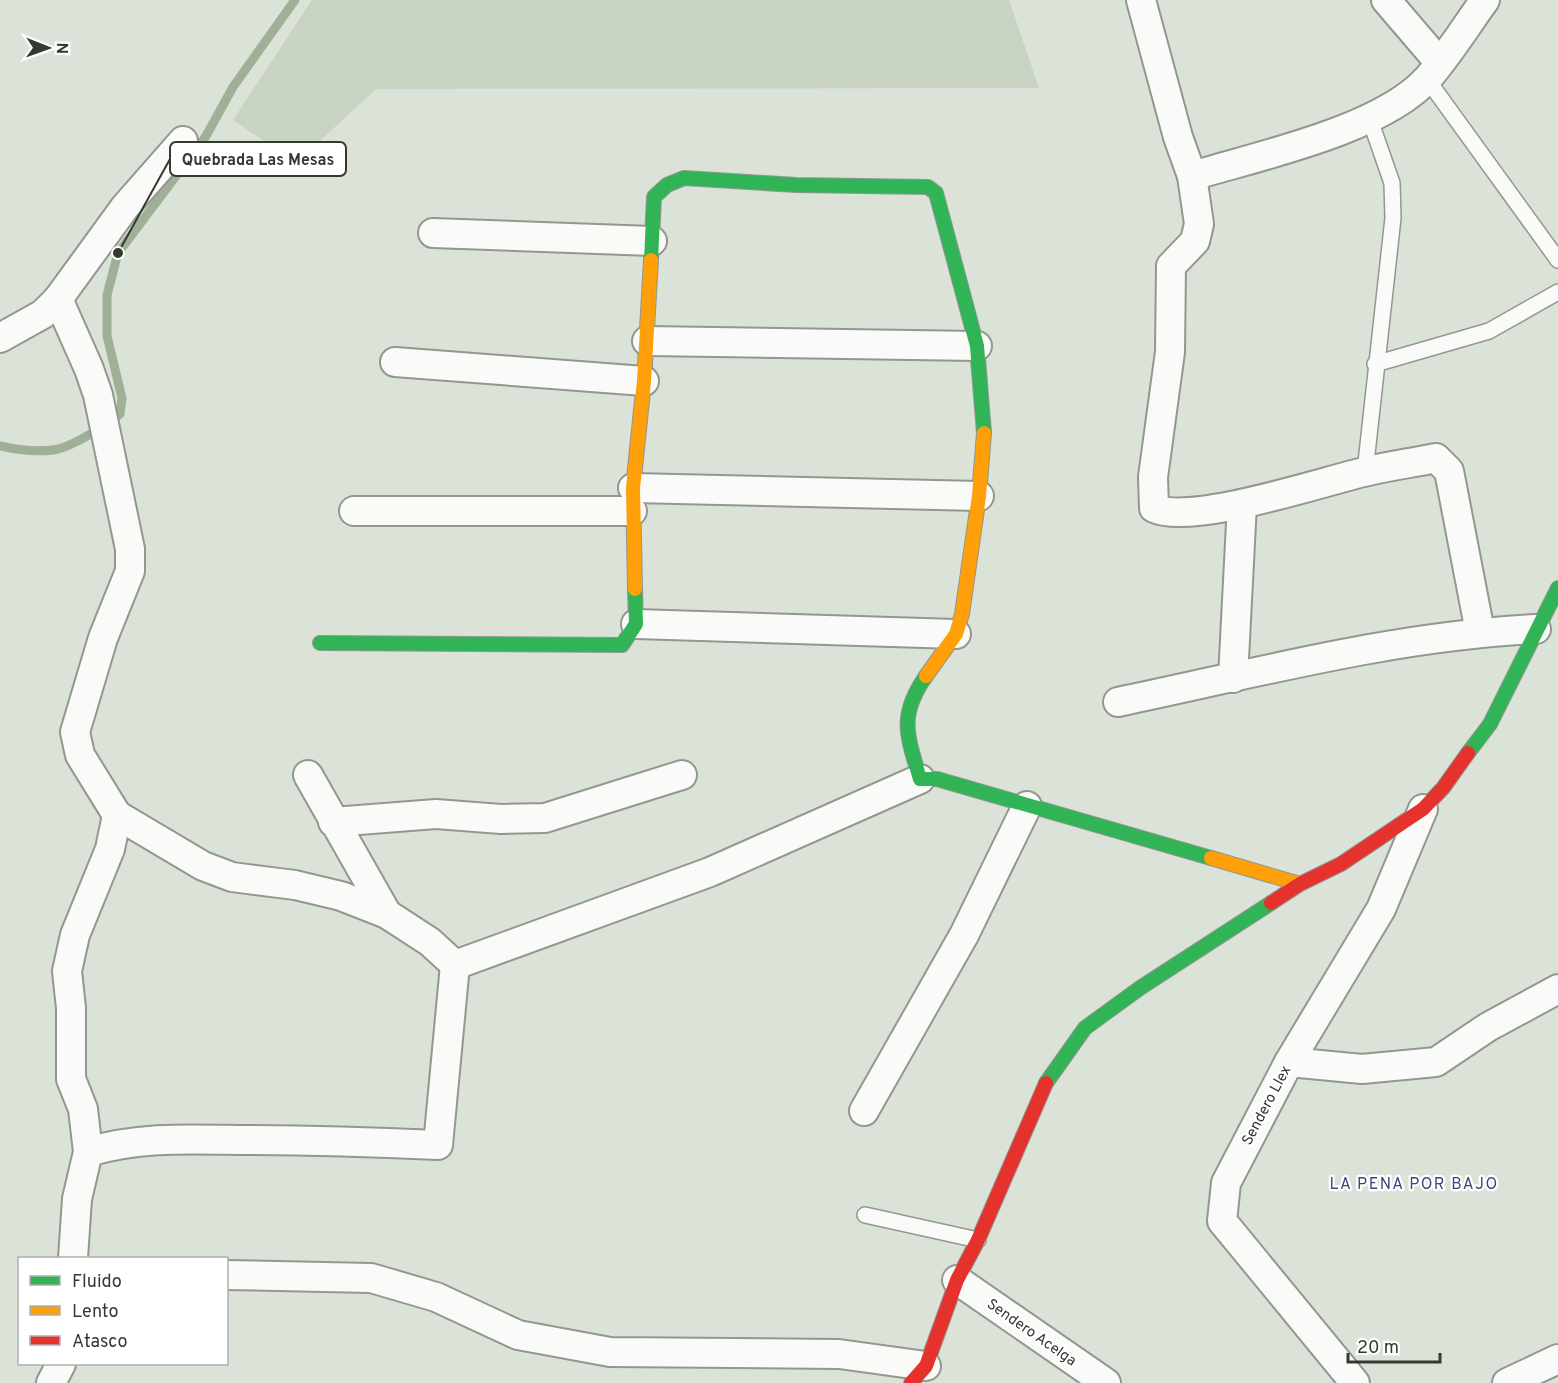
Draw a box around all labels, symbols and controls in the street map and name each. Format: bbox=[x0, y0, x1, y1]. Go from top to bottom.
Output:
north arrow bbox=[18, 18, 78, 78]
text: N bbox=[51, 42, 71, 54]
callout: Quebrada Las Mesas bbox=[170, 142, 346, 176]
text: Quebrada Las Mesas bbox=[182, 151, 334, 171]
street label: Sendero Llex bbox=[1238, 1062, 1296, 1149]
district label: LA PENA POR BAJO bbox=[1329, 1175, 1499, 1195]
legend bbox=[18, 1257, 228, 1365]
text: Fluido bbox=[72, 1271, 122, 1294]
street label: Sendero Acelga bbox=[983, 1295, 1080, 1371]
text: Lento bbox=[72, 1301, 118, 1324]
scale bar bbox=[1348, 1326, 1440, 1364]
text: Atasco bbox=[72, 1331, 128, 1354]
text: 20 m bbox=[1357, 1337, 1399, 1360]

